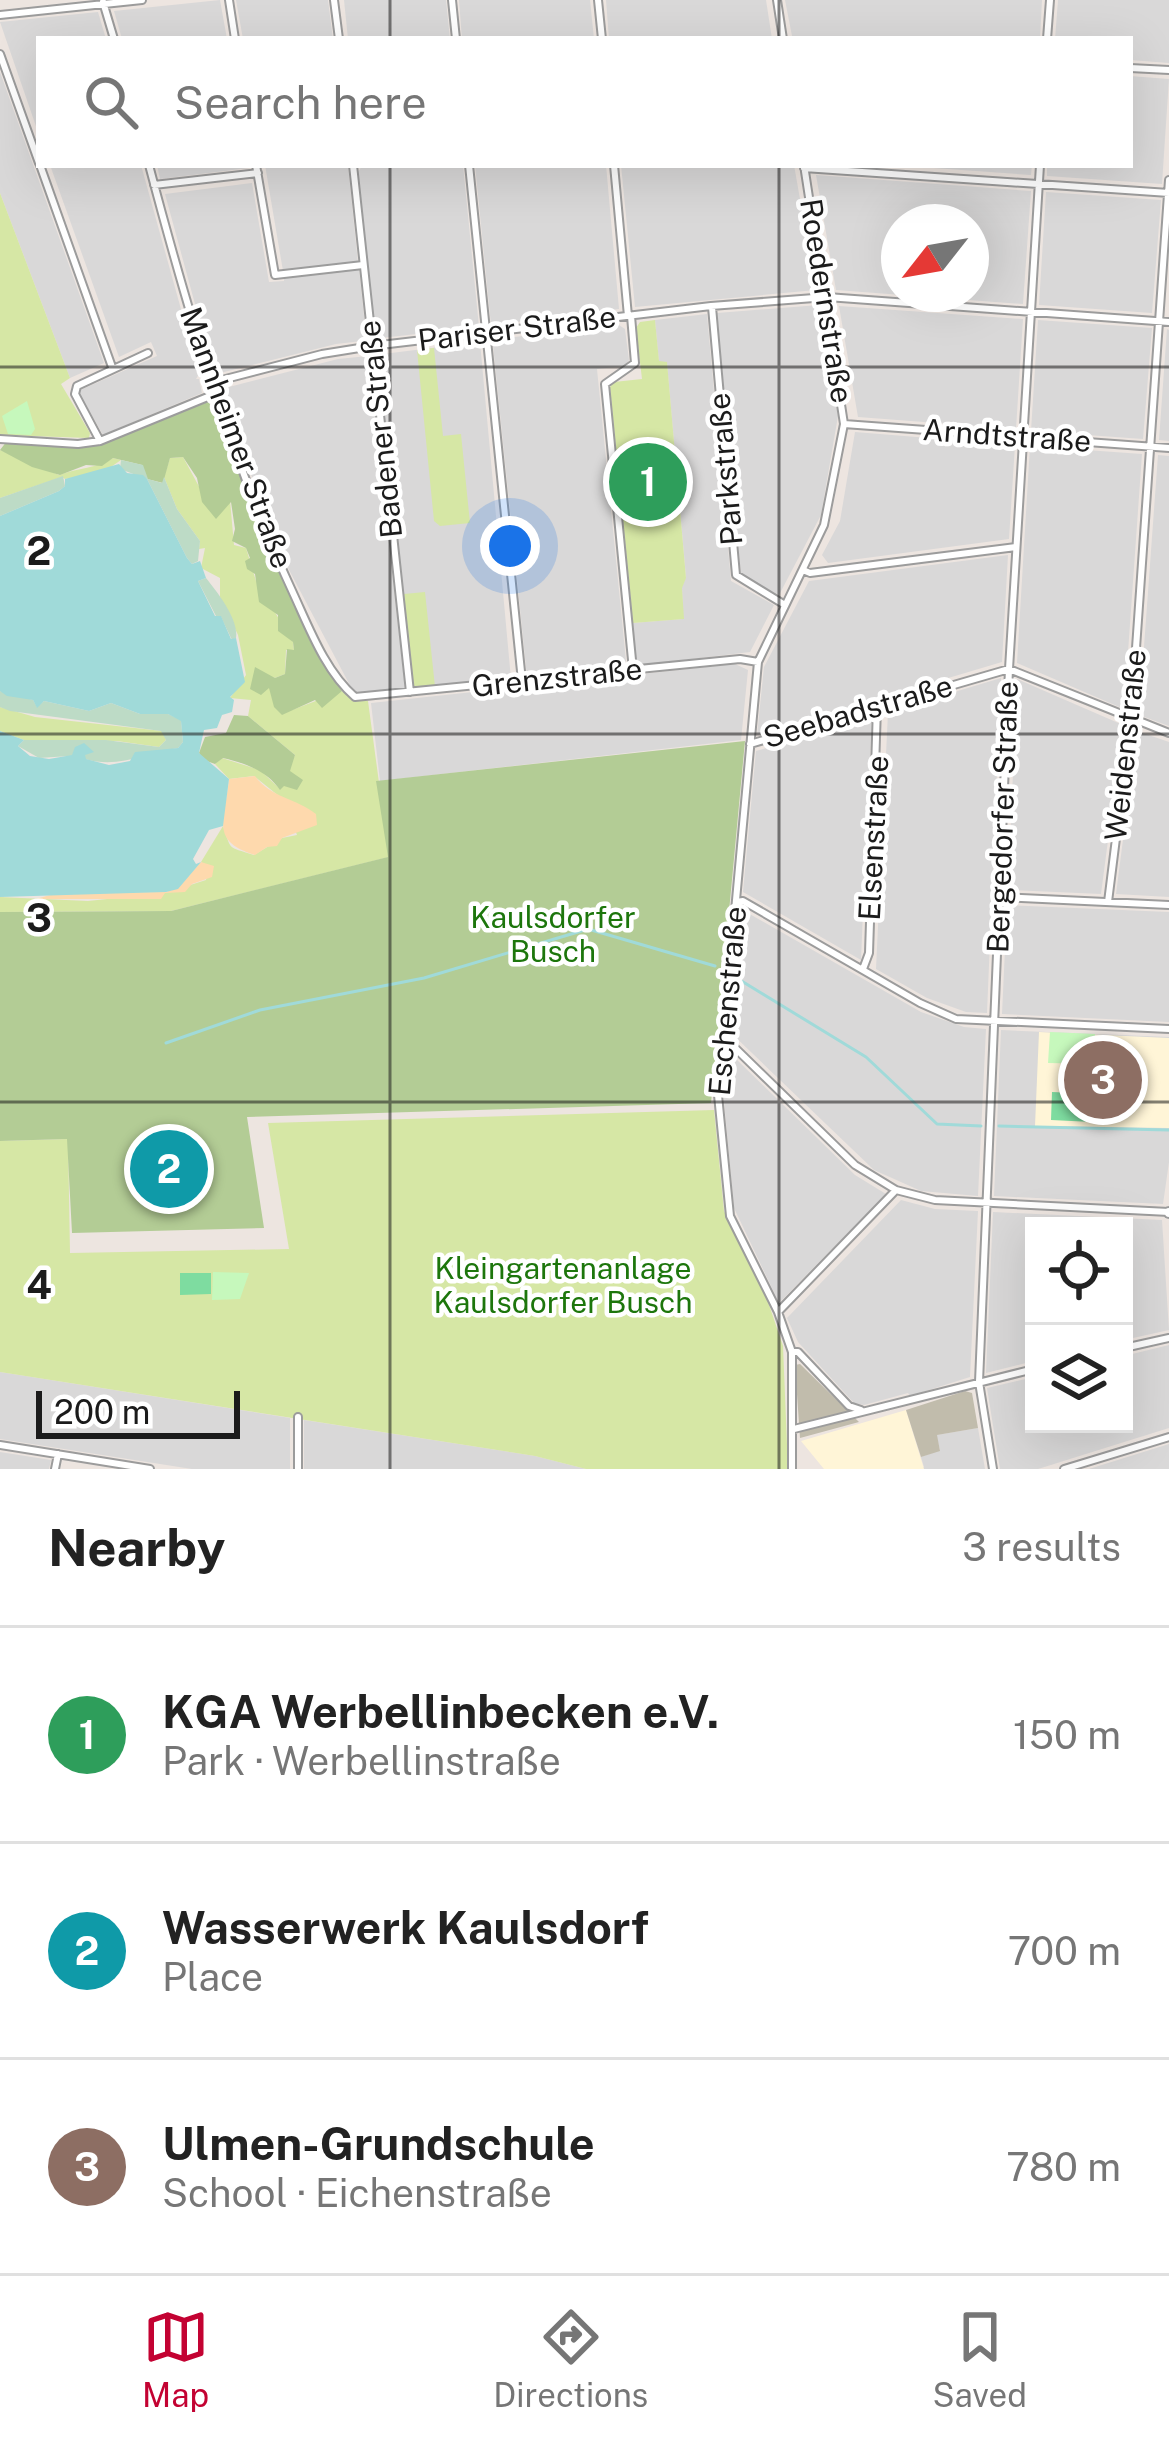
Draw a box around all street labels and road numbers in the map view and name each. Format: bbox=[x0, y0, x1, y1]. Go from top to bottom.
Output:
street label: Roedernstraße bbox=[793, 196, 861, 406]
street label: Pariser Straße bbox=[416, 298, 618, 358]
street label: Mannheimer Straße bbox=[173, 302, 301, 573]
street label: Badener Straße bbox=[351, 319, 409, 540]
street label: Parkstraße bbox=[700, 392, 750, 547]
street label: Arndtstraße bbox=[922, 411, 1093, 459]
street label: Weidenstraße bbox=[1097, 647, 1153, 843]
street label: Grenzstraße bbox=[470, 650, 644, 704]
street label: Seebadstraße bbox=[759, 667, 957, 755]
street label: Bergedorfer Straße bbox=[979, 681, 1025, 953]
street label: Elsenstraße bbox=[851, 755, 895, 921]
street label: Eschenstraße bbox=[701, 905, 753, 1097]

